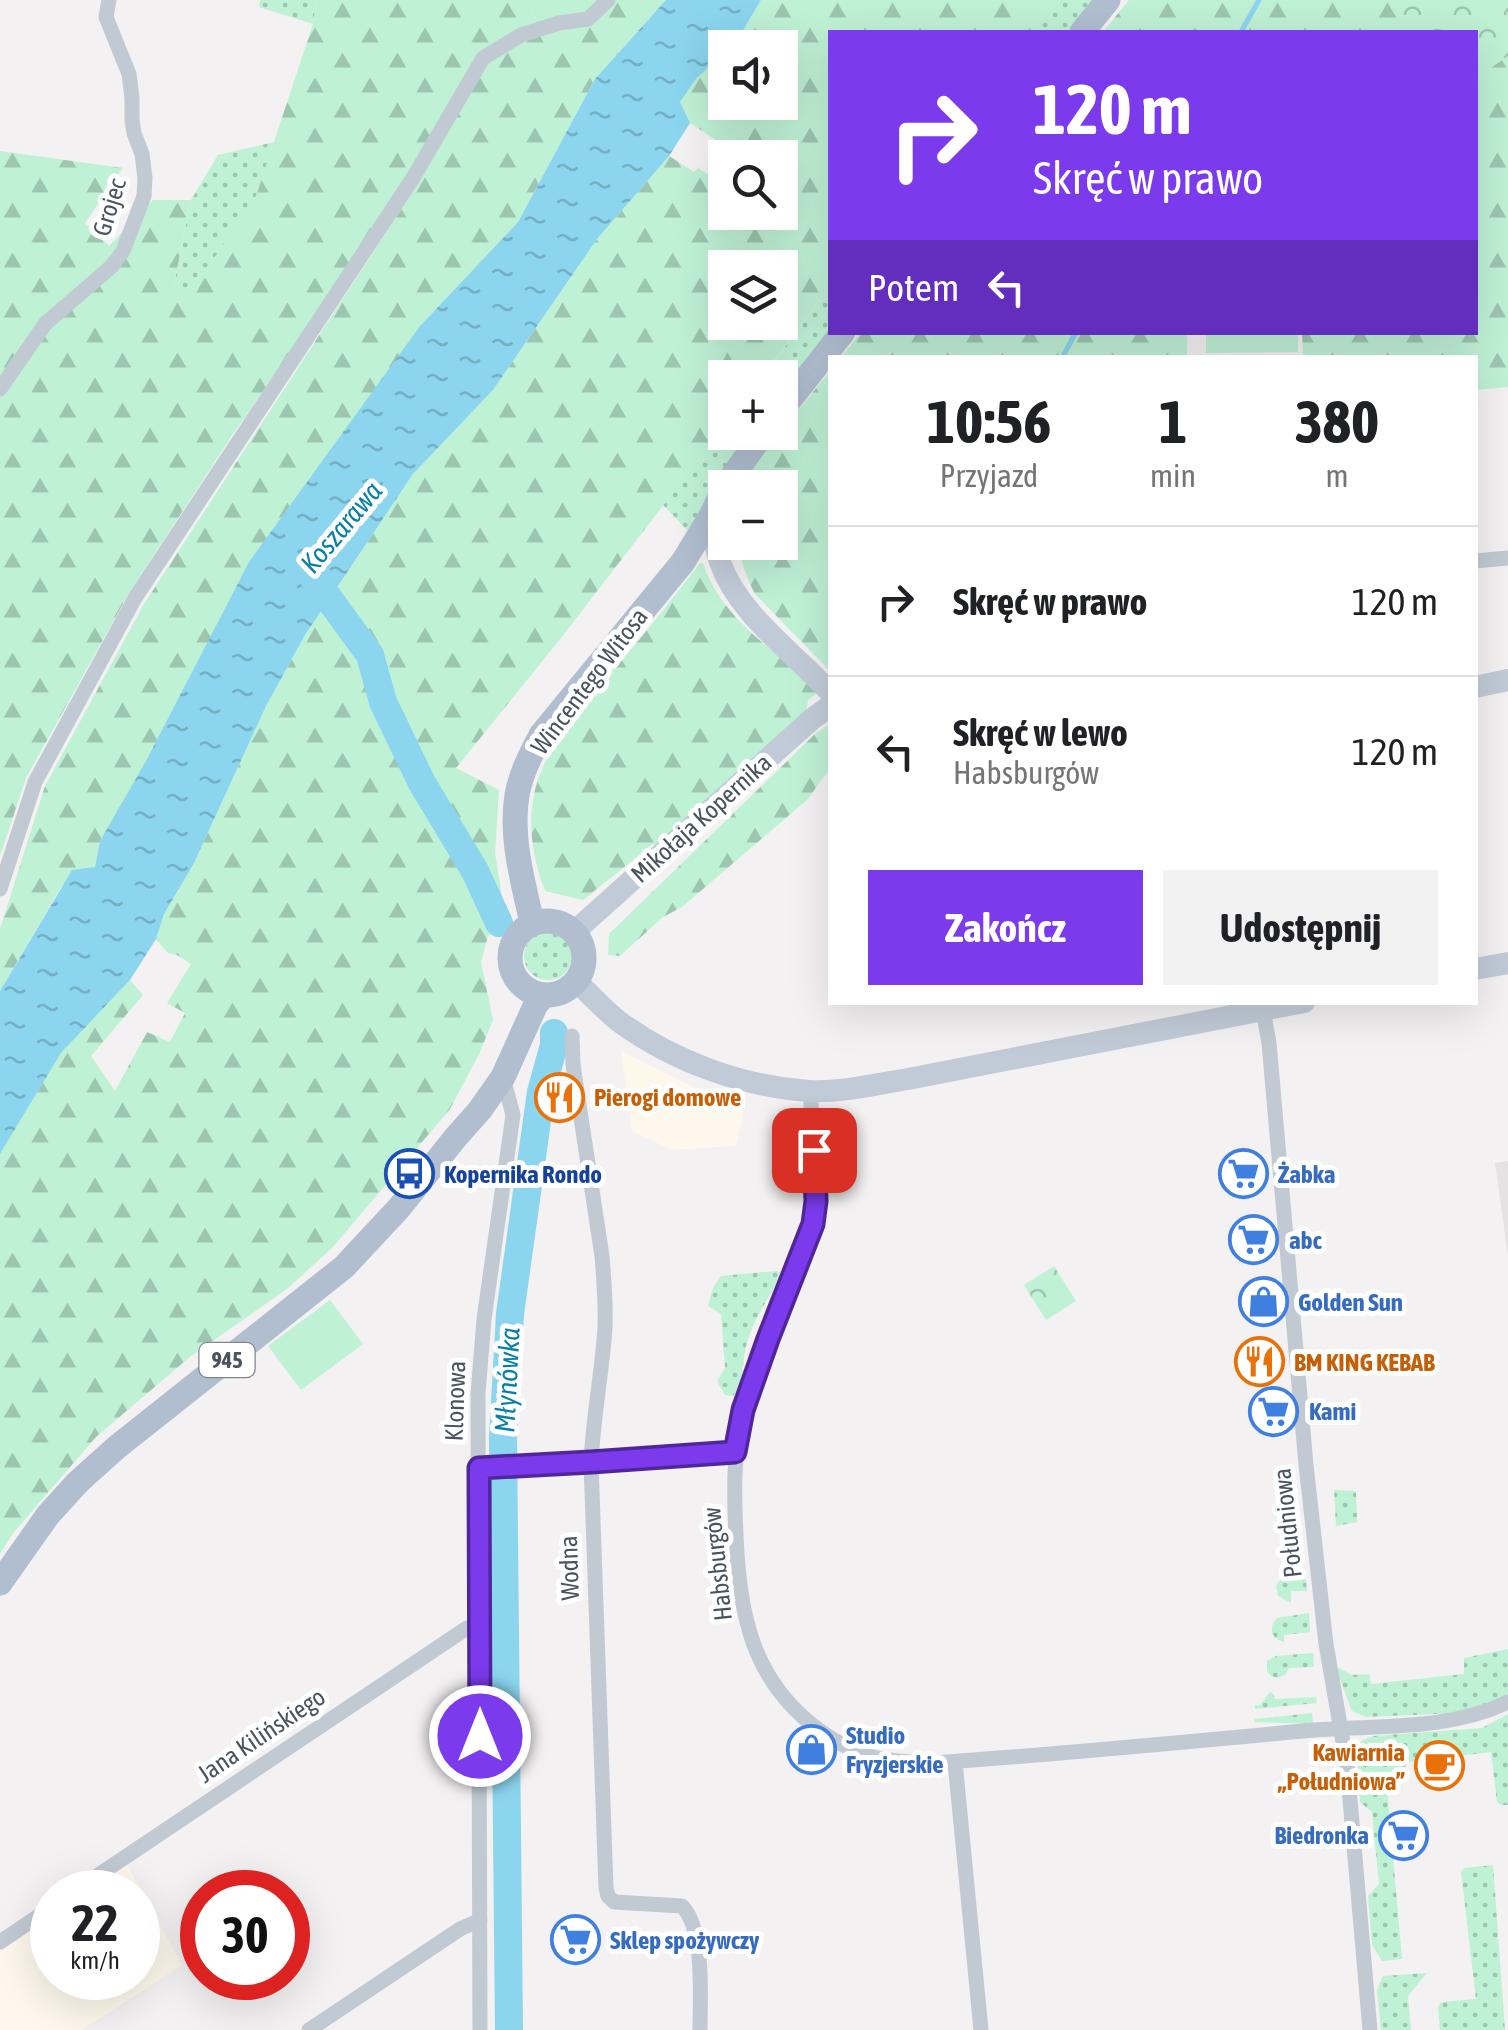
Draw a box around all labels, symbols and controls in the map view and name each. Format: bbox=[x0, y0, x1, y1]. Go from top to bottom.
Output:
map controls bbox=[708, 30, 798, 560]
button: sound bbox=[708, 30, 798, 120]
text: 120 m bbox=[1033, 69, 1192, 149]
icon: right bbox=[868, 70, 998, 200]
button: search bbox=[708, 140, 798, 230]
text: Skręć w prawo bbox=[1033, 152, 1263, 204]
street label: Grojec bbox=[87, 174, 131, 239]
button: layers bbox=[708, 250, 798, 340]
icon: left bbox=[979, 260, 1034, 315]
text: Potem bbox=[868, 266, 959, 309]
button: + bbox=[708, 360, 798, 450]
text: 10:56 bbox=[927, 387, 1051, 456]
text: 1 bbox=[1159, 387, 1187, 456]
text: 380 bbox=[1295, 387, 1379, 456]
text: Przyjazd bbox=[940, 457, 1038, 494]
text: min bbox=[1150, 457, 1196, 494]
text: m bbox=[1325, 457, 1349, 494]
button: − bbox=[708, 470, 798, 560]
water label: Koszarawa bbox=[294, 475, 388, 579]
icon: right bbox=[868, 574, 923, 629]
text: Skręć w prawo bbox=[953, 580, 1147, 623]
text: 120 m bbox=[1352, 580, 1438, 623]
street label: Wincentego Witosa bbox=[525, 603, 653, 759]
text: Skręć w lewo bbox=[953, 711, 1128, 754]
icon: left bbox=[868, 724, 923, 779]
text: 120 m bbox=[1352, 730, 1438, 773]
street label: Mikołaja Kopernika bbox=[625, 748, 777, 888]
text: Habsburgów bbox=[953, 754, 1099, 791]
button: Zakończ bbox=[868, 870, 1143, 985]
button: Udostępnij bbox=[1163, 870, 1438, 985]
restaurant icon: Pierogi domowe bbox=[533, 1071, 585, 1123]
place label: Pierogi domowe bbox=[594, 1083, 741, 1111]
pin bbox=[772, 1108, 857, 1193]
icon: arrive bbox=[787, 1123, 842, 1178]
bus stop icon: Kopernika Rondo bbox=[383, 1148, 435, 1200]
supermarket icon: Żabka bbox=[1217, 1148, 1269, 1200]
place label: Kopernika Rondo bbox=[444, 1160, 602, 1188]
place label: Żabka bbox=[1278, 1160, 1335, 1188]
supermarket icon: abc bbox=[1228, 1214, 1280, 1266]
place label: abc bbox=[1289, 1226, 1322, 1254]
shop icon: Golden Sun bbox=[1237, 1276, 1289, 1328]
place label: Golden Sun bbox=[1298, 1288, 1403, 1316]
water label: Młynówka bbox=[488, 1327, 526, 1433]
restaurant icon: BM KING KEBAB bbox=[1233, 1336, 1285, 1388]
road number: 945 bbox=[200, 1343, 254, 1377]
place label: BM KING KEBAB bbox=[1294, 1348, 1435, 1376]
street label: Klonowa bbox=[440, 1360, 470, 1442]
supermarket icon: Kami bbox=[1248, 1385, 1300, 1437]
place label: Kami bbox=[1309, 1397, 1356, 1425]
street label: Południowa bbox=[1267, 1467, 1307, 1579]
street label: Habsburgów bbox=[697, 1506, 737, 1622]
street label: Wodna bbox=[554, 1535, 584, 1601]
street label: Jana Kilińskiego bbox=[192, 1682, 330, 1788]
position arrow bbox=[428, 1684, 532, 1788]
place label: Studio Fryzjerskie bbox=[846, 1721, 944, 1778]
shop icon: Studio Fryzjerskie bbox=[785, 1723, 837, 1775]
place label: Kawiarnia „Południowa” bbox=[1277, 1738, 1405, 1795]
cafe icon: Kawiarnia „Południowa” bbox=[1414, 1740, 1466, 1792]
supermarket icon: Biedronka bbox=[1378, 1809, 1430, 1861]
place label: Biedronka bbox=[1274, 1821, 1369, 1849]
speed limit sign: 30 bbox=[180, 1870, 310, 2000]
text: 22 bbox=[71, 1894, 118, 1952]
supermarket icon: Sklep spożywczy bbox=[549, 1914, 601, 1966]
place label: Sklep spożywczy bbox=[610, 1926, 760, 1954]
text: km/h bbox=[70, 1946, 120, 1974]

